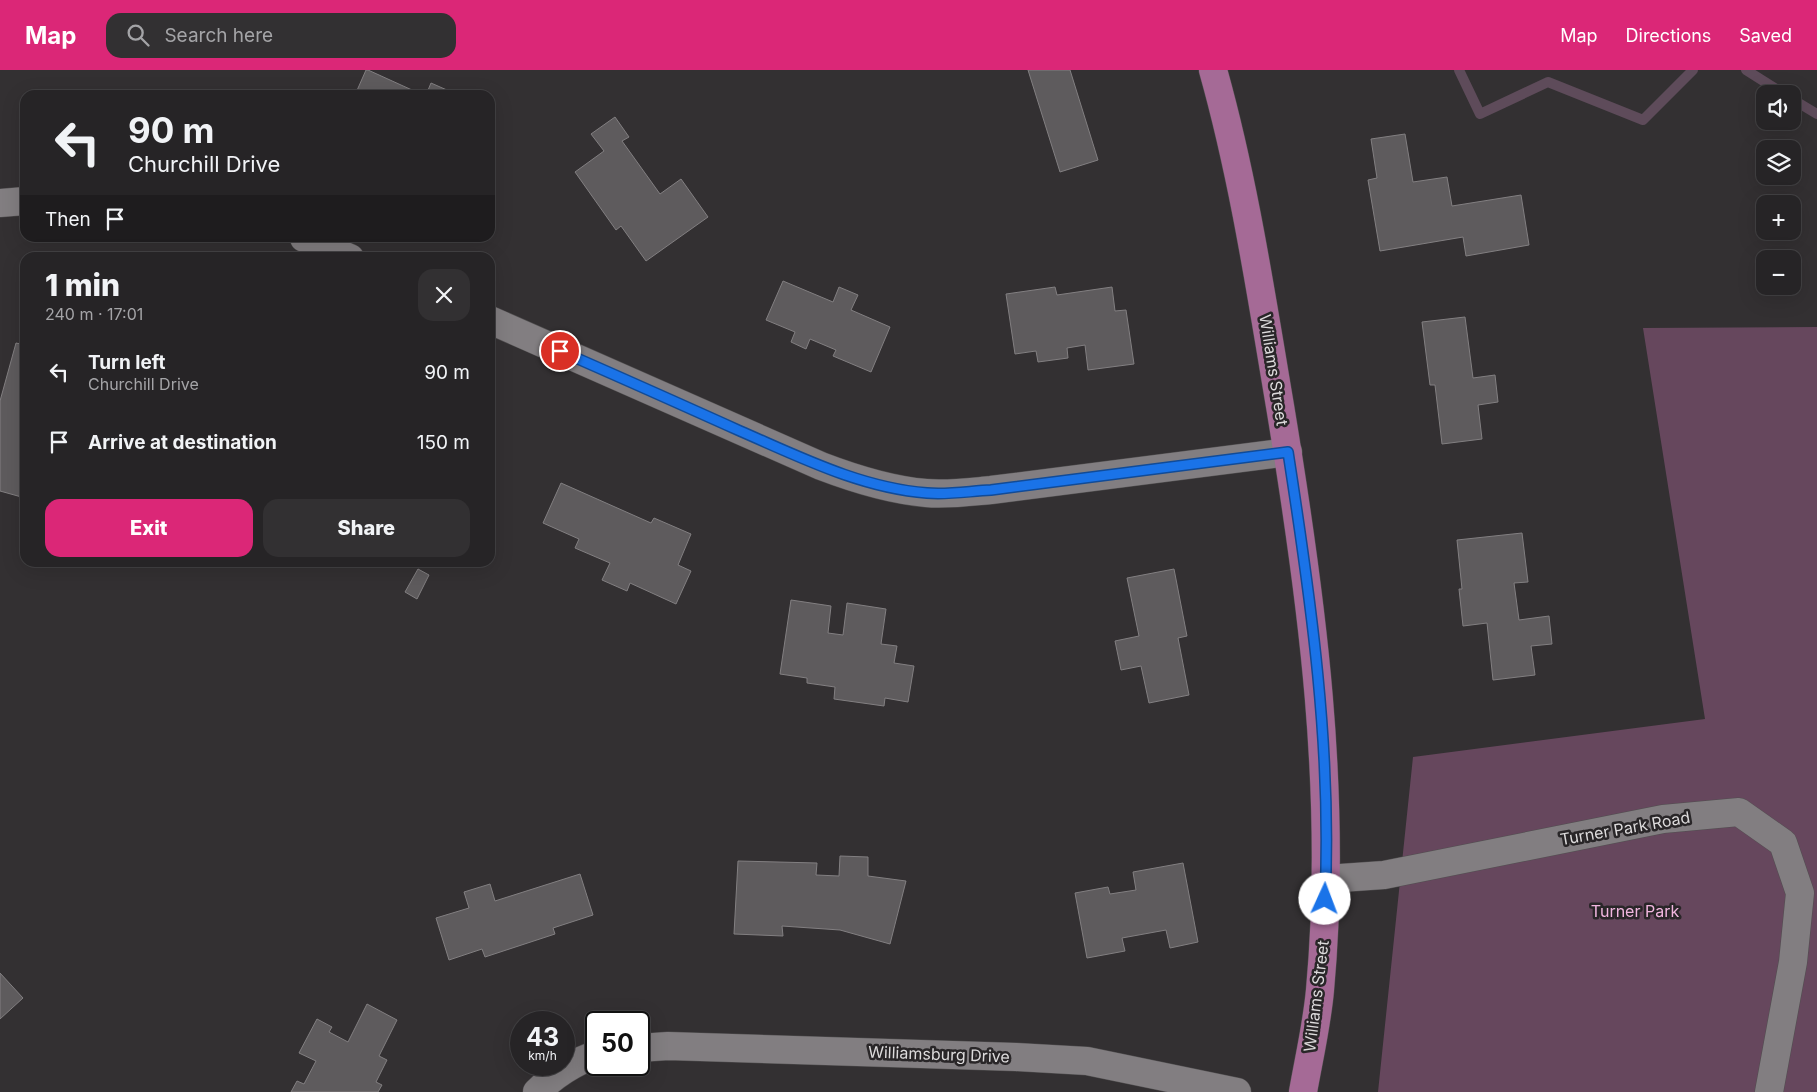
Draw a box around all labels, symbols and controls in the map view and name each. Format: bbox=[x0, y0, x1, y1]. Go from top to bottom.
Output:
search box bbox=[106, 13, 456, 58]
text: Map bbox=[25, 21, 76, 50]
icon: search bbox=[124, 21, 152, 49]
text: Search here bbox=[164, 24, 273, 47]
text: Map bbox=[1560, 25, 1598, 46]
text: Directions bbox=[1626, 25, 1711, 46]
text: Saved bbox=[1739, 25, 1792, 46]
map controls bbox=[1756, 85, 1801, 295]
button: sound bbox=[1756, 85, 1801, 130]
text: 90 m bbox=[128, 109, 215, 151]
icon: left bbox=[45, 110, 110, 175]
button: layers bbox=[1756, 140, 1801, 185]
text: Churchill Drive bbox=[128, 151, 280, 177]
button: + bbox=[1756, 195, 1801, 240]
icon: arrive bbox=[101, 205, 129, 233]
text: Then bbox=[45, 208, 91, 231]
button: − bbox=[1756, 250, 1801, 295]
text: 1 min bbox=[45, 267, 120, 303]
button: close bbox=[418, 269, 470, 321]
text: 240 m · 17:01 bbox=[45, 304, 143, 324]
street label: Williams Street bbox=[1255, 313, 1293, 427]
pin bbox=[539, 330, 581, 372]
icon: arrive bbox=[546, 337, 574, 365]
text: Turn left bbox=[88, 351, 166, 374]
icon: left bbox=[45, 358, 73, 386]
text: 90 m bbox=[424, 361, 470, 384]
text: Churchill Drive bbox=[88, 374, 199, 394]
icon: arrive bbox=[45, 428, 73, 456]
text: Arrive at destination bbox=[88, 431, 277, 454]
text: 150 m bbox=[417, 431, 470, 454]
button: Exit bbox=[45, 499, 253, 557]
button: Share bbox=[263, 499, 470, 557]
street label: Turner Park Road bbox=[1558, 807, 1692, 849]
position arrow bbox=[1298, 872, 1350, 924]
park label: Turner Park bbox=[1591, 901, 1679, 921]
street label: Williams Street bbox=[1299, 939, 1333, 1053]
speed limit sign: 50 bbox=[585, 1011, 650, 1076]
text: 43 bbox=[526, 1022, 559, 1052]
street label: Williamsburg Drive bbox=[868, 1042, 1010, 1066]
text: km/h bbox=[528, 1048, 557, 1063]

